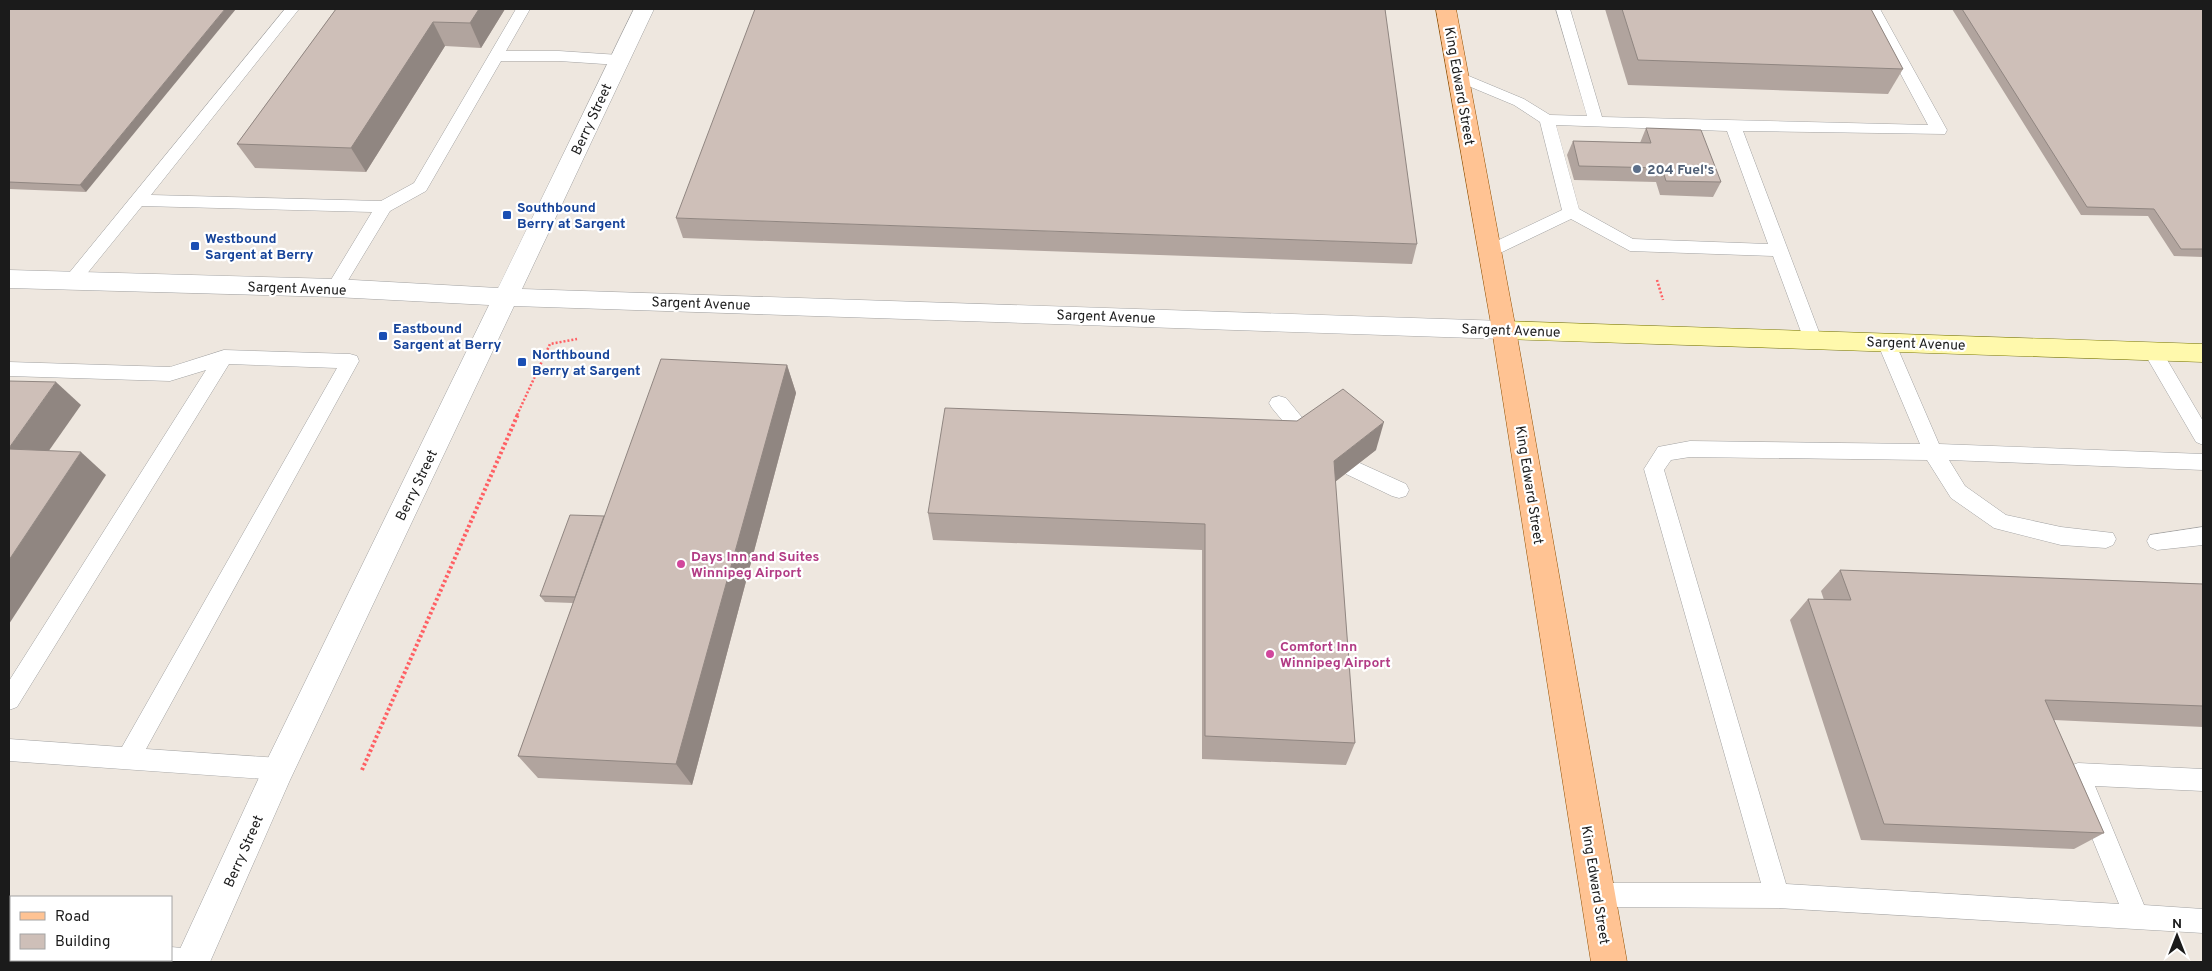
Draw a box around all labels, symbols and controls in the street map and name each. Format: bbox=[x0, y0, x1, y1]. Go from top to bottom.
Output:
street label: King Edward Street bbox=[1440, 26, 1477, 147]
street label: Berry Street bbox=[568, 81, 616, 158]
place label: 204 Fuel's bbox=[1647, 162, 1715, 179]
marker: 204 Fuel's bbox=[1631, 163, 1643, 175]
place label: Southbound Berry at Sargent bbox=[517, 200, 626, 233]
marker: Southbound Berry at Sargent bbox=[501, 209, 513, 221]
place label: Westbound Sargent at Berry bbox=[205, 231, 314, 264]
marker: Westbound Sargent at Berry bbox=[189, 240, 201, 252]
street label: Sargent Avenue bbox=[247, 279, 347, 300]
street label: Sargent Avenue bbox=[651, 294, 751, 315]
street label: Sargent Avenue bbox=[1056, 307, 1156, 328]
place label: Eastbound Sargent at Berry bbox=[393, 321, 502, 354]
street label: Sargent Avenue bbox=[1461, 321, 1561, 342]
marker: Eastbound Sargent at Berry bbox=[377, 330, 389, 342]
street label: Sargent Avenue bbox=[1866, 334, 1966, 355]
place label: Northbound Berry at Sargent bbox=[532, 347, 641, 380]
marker: Northbound Berry at Sargent bbox=[516, 356, 528, 368]
street label: King Edward Street bbox=[1511, 425, 1546, 546]
street label: Berry Street bbox=[393, 447, 442, 524]
place label: Days Inn and Suites Winnipeg Airport bbox=[691, 549, 819, 582]
marker: Days Inn and Suites Winnipeg Airport bbox=[675, 558, 687, 570]
place label: Comfort Inn Winnipeg Airport bbox=[1280, 639, 1391, 672]
marker: Comfort Inn Winnipeg Airport bbox=[1264, 648, 1276, 660]
street label: Berry Street bbox=[221, 813, 268, 890]
street label: King Edward Street bbox=[1577, 825, 1612, 946]
legend bbox=[10, 896, 172, 961]
text: Road bbox=[55, 908, 90, 927]
north arrow bbox=[2152, 911, 2202, 961]
text: N bbox=[2172, 916, 2182, 933]
text: Building bbox=[55, 933, 110, 952]

